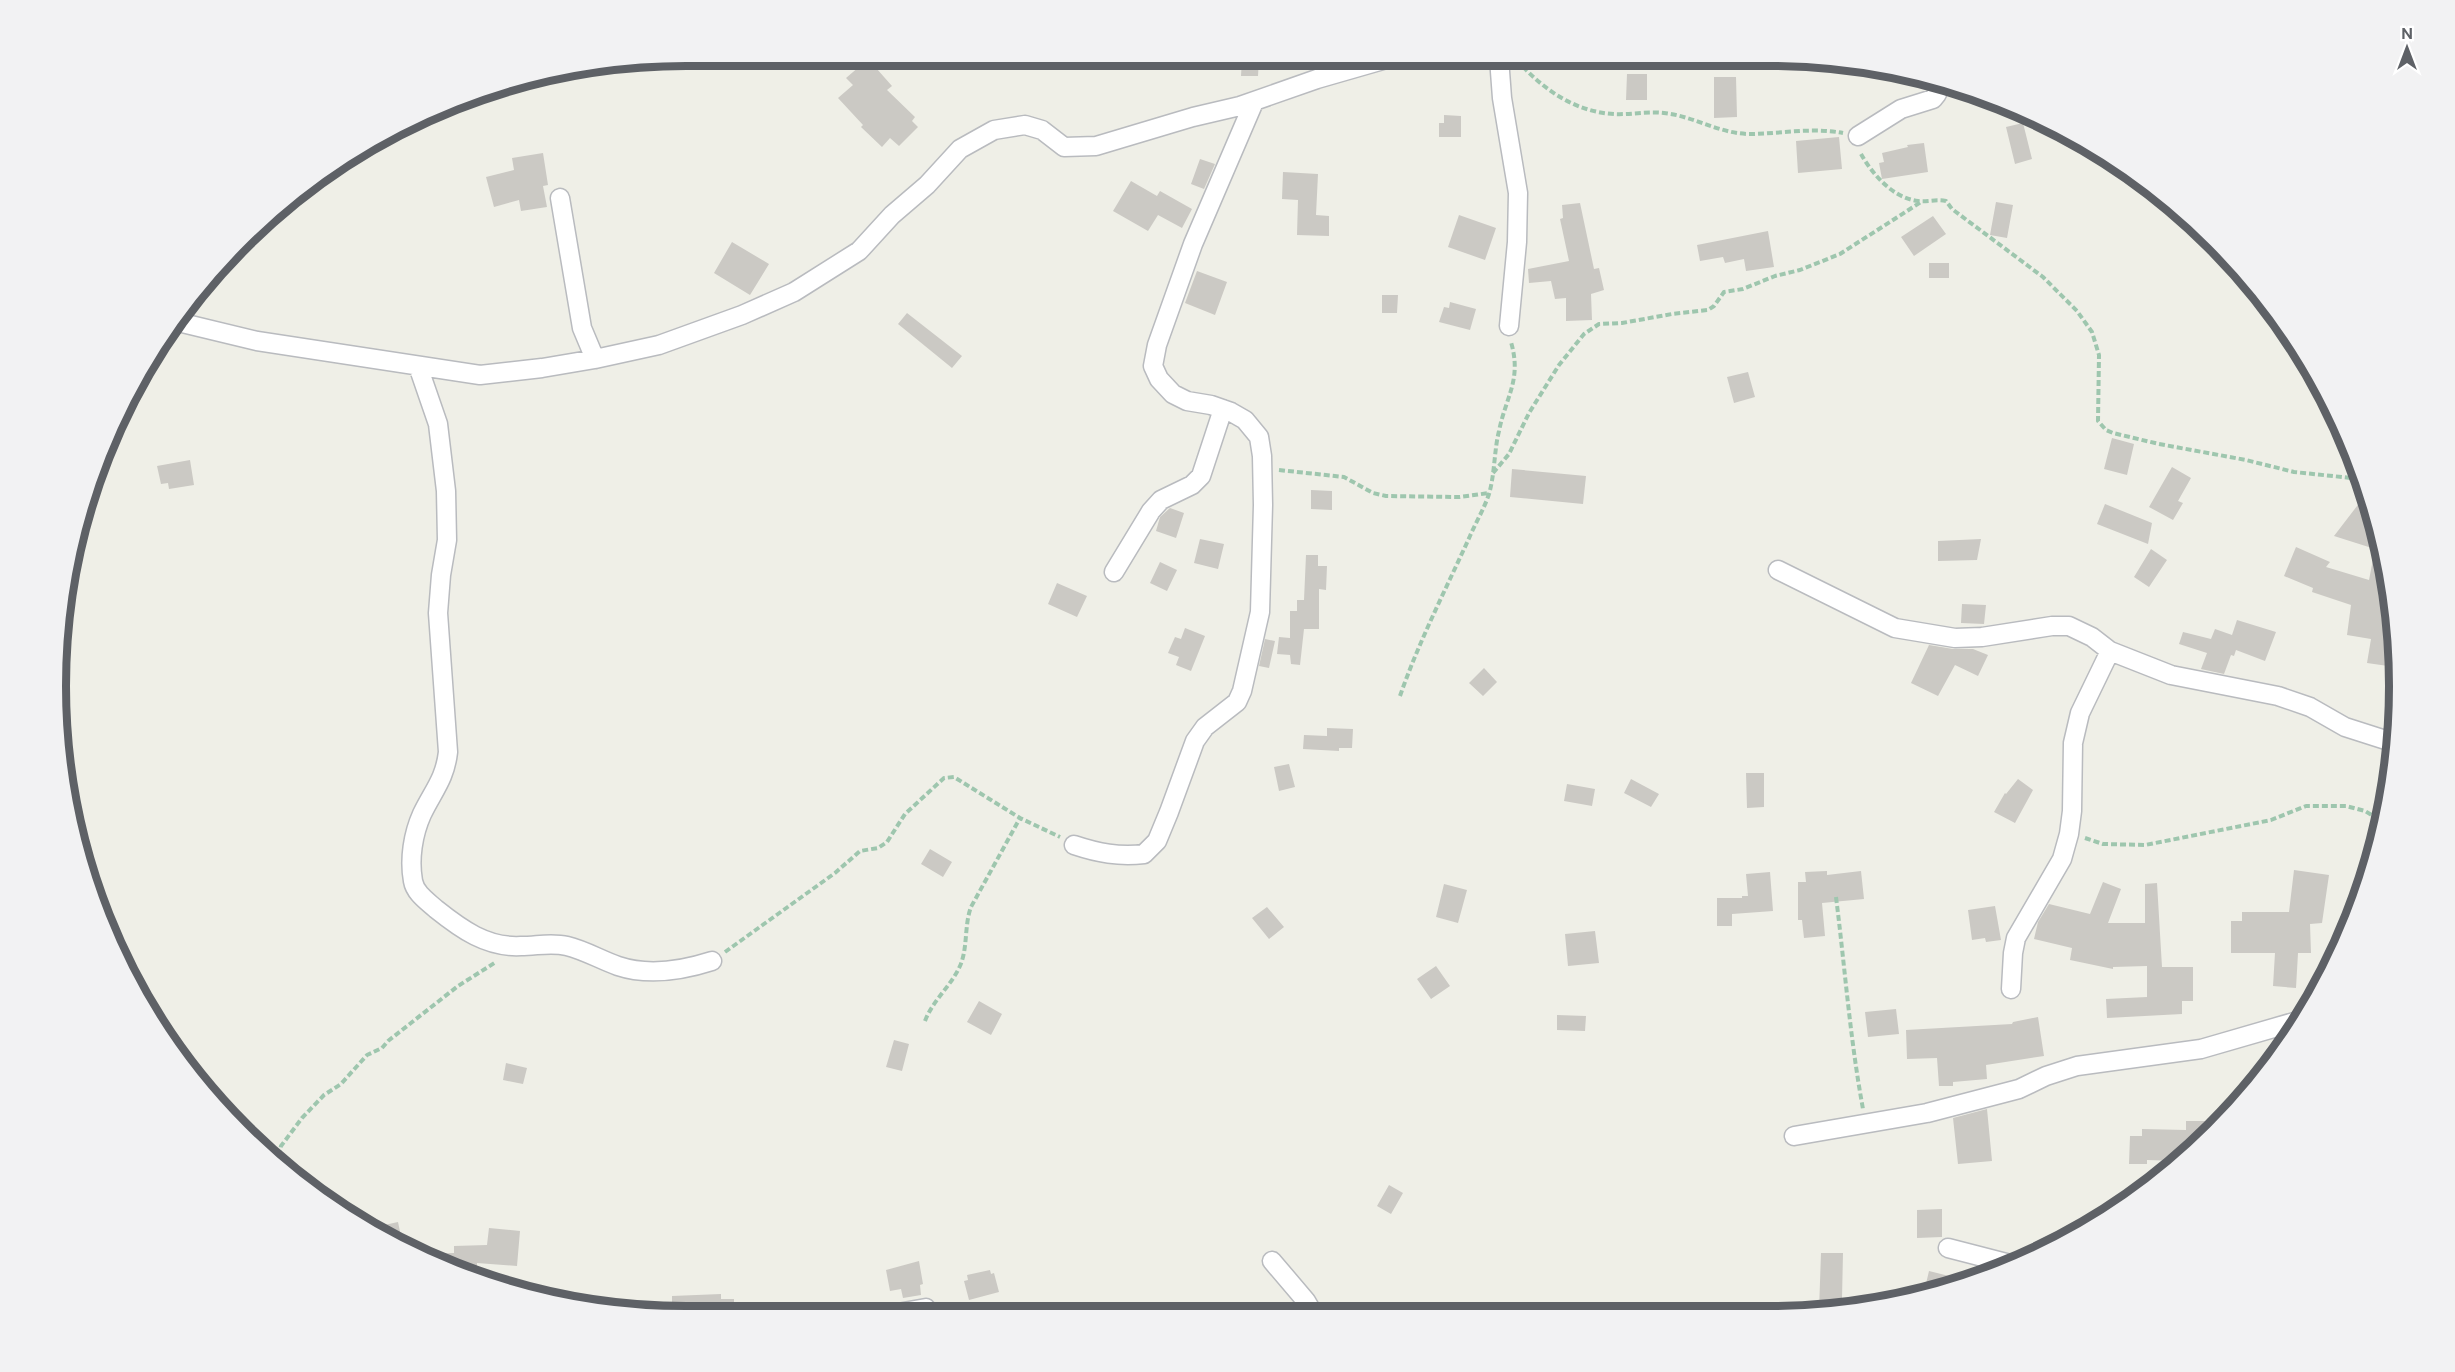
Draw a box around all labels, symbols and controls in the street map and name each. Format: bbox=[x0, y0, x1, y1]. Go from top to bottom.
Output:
north arrow bbox=[2377, 18, 2437, 78]
text: N bbox=[2401, 23, 2413, 44]

